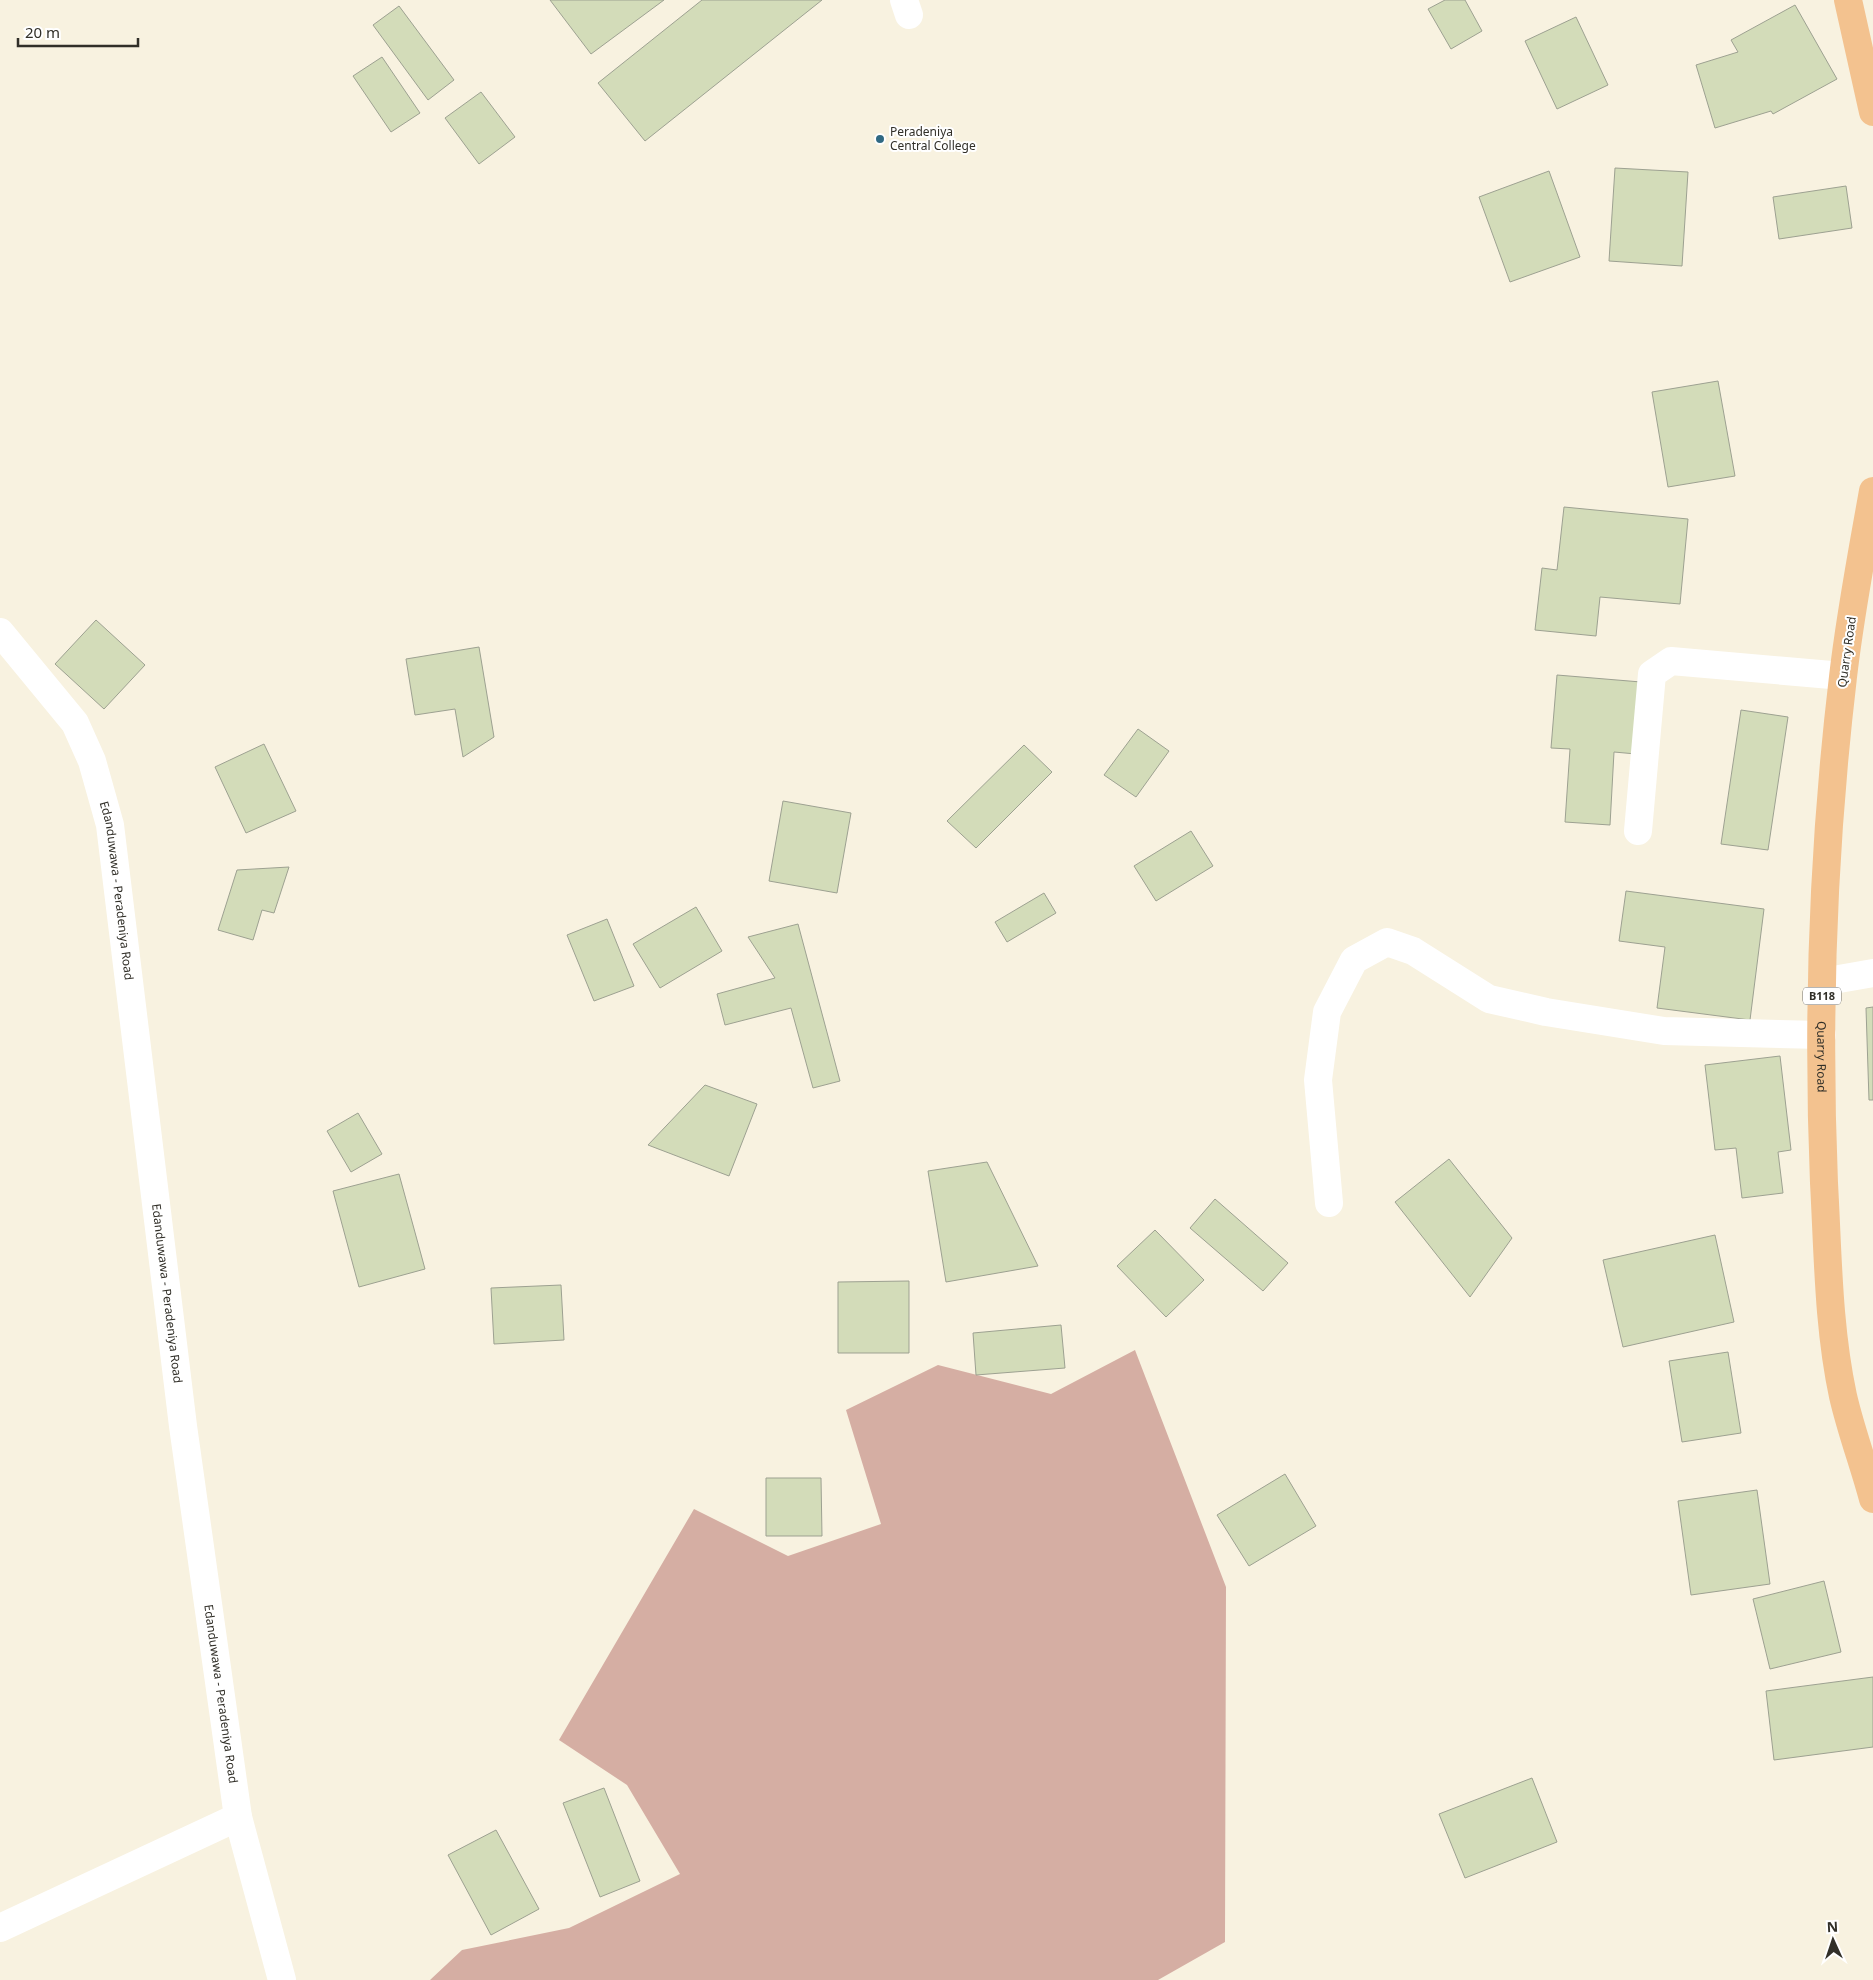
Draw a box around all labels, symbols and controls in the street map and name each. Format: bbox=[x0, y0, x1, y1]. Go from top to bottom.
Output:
scale bar bbox=[18, 15, 138, 47]
text: 20 m bbox=[25, 22, 60, 42]
place label: Peradeniya Central College bbox=[890, 123, 976, 154]
marker: Peradeniya Central College bbox=[874, 133, 886, 145]
street label: Quarry Road bbox=[1833, 615, 1860, 689]
street label: Edanduwawa - Peradeniya Road bbox=[96, 799, 138, 981]
road number: B118 bbox=[1803, 988, 1841, 1004]
street label: Quarry Road bbox=[1813, 1021, 1830, 1093]
street label: Edanduwawa - Peradeniya Road bbox=[148, 1203, 187, 1384]
street label: Edanduwawa - Peradeniya Road bbox=[200, 1603, 242, 1784]
north arrow bbox=[1808, 1915, 1858, 1965]
text: N bbox=[1826, 1917, 1838, 1936]

